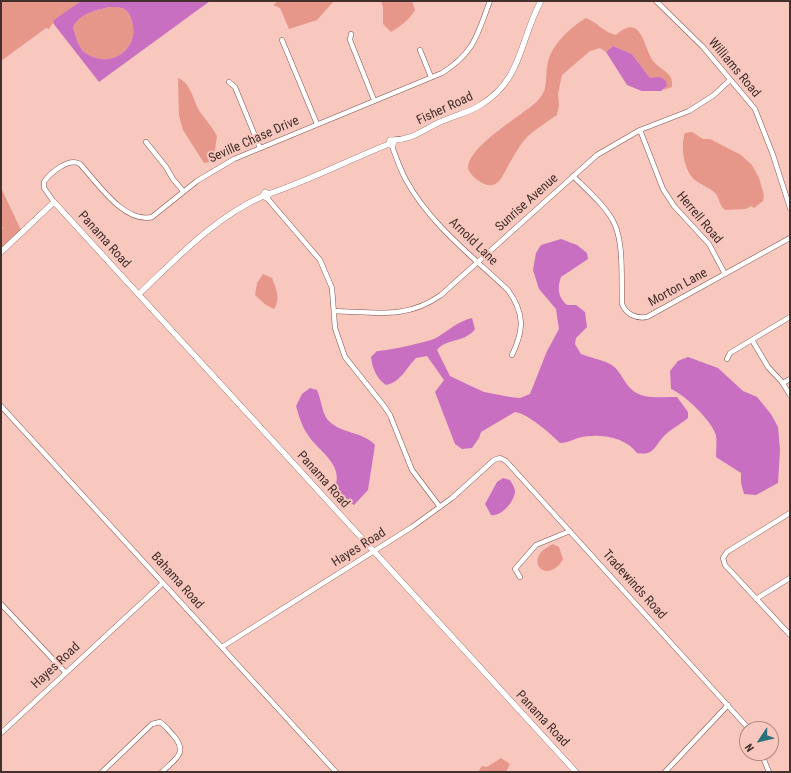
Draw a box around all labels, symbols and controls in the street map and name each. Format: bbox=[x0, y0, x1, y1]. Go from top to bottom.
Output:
street label: Williams Road bbox=[705, 35, 763, 101]
street label: Fisher Road bbox=[414, 89, 476, 129]
street label: Seville Chase Drive bbox=[206, 113, 302, 167]
street label: Sunrise Avenue bbox=[493, 171, 561, 235]
street label: Herrell Road bbox=[673, 189, 725, 247]
street label: Panama Road bbox=[74, 208, 134, 272]
street label: Arnold Lane bbox=[445, 215, 501, 269]
street label: Morton Lane bbox=[646, 265, 710, 311]
street label: Panama Road bbox=[293, 448, 353, 512]
street label: Hayes Road bbox=[329, 525, 389, 571]
street label: Tradewinds Road bbox=[599, 547, 669, 623]
street label: Bahama Road bbox=[147, 549, 207, 613]
street label: Hayes Road bbox=[29, 640, 83, 692]
street label: Panama Road bbox=[512, 688, 572, 750]
north arrow bbox=[739, 721, 779, 761]
text: N bbox=[742, 741, 757, 754]

